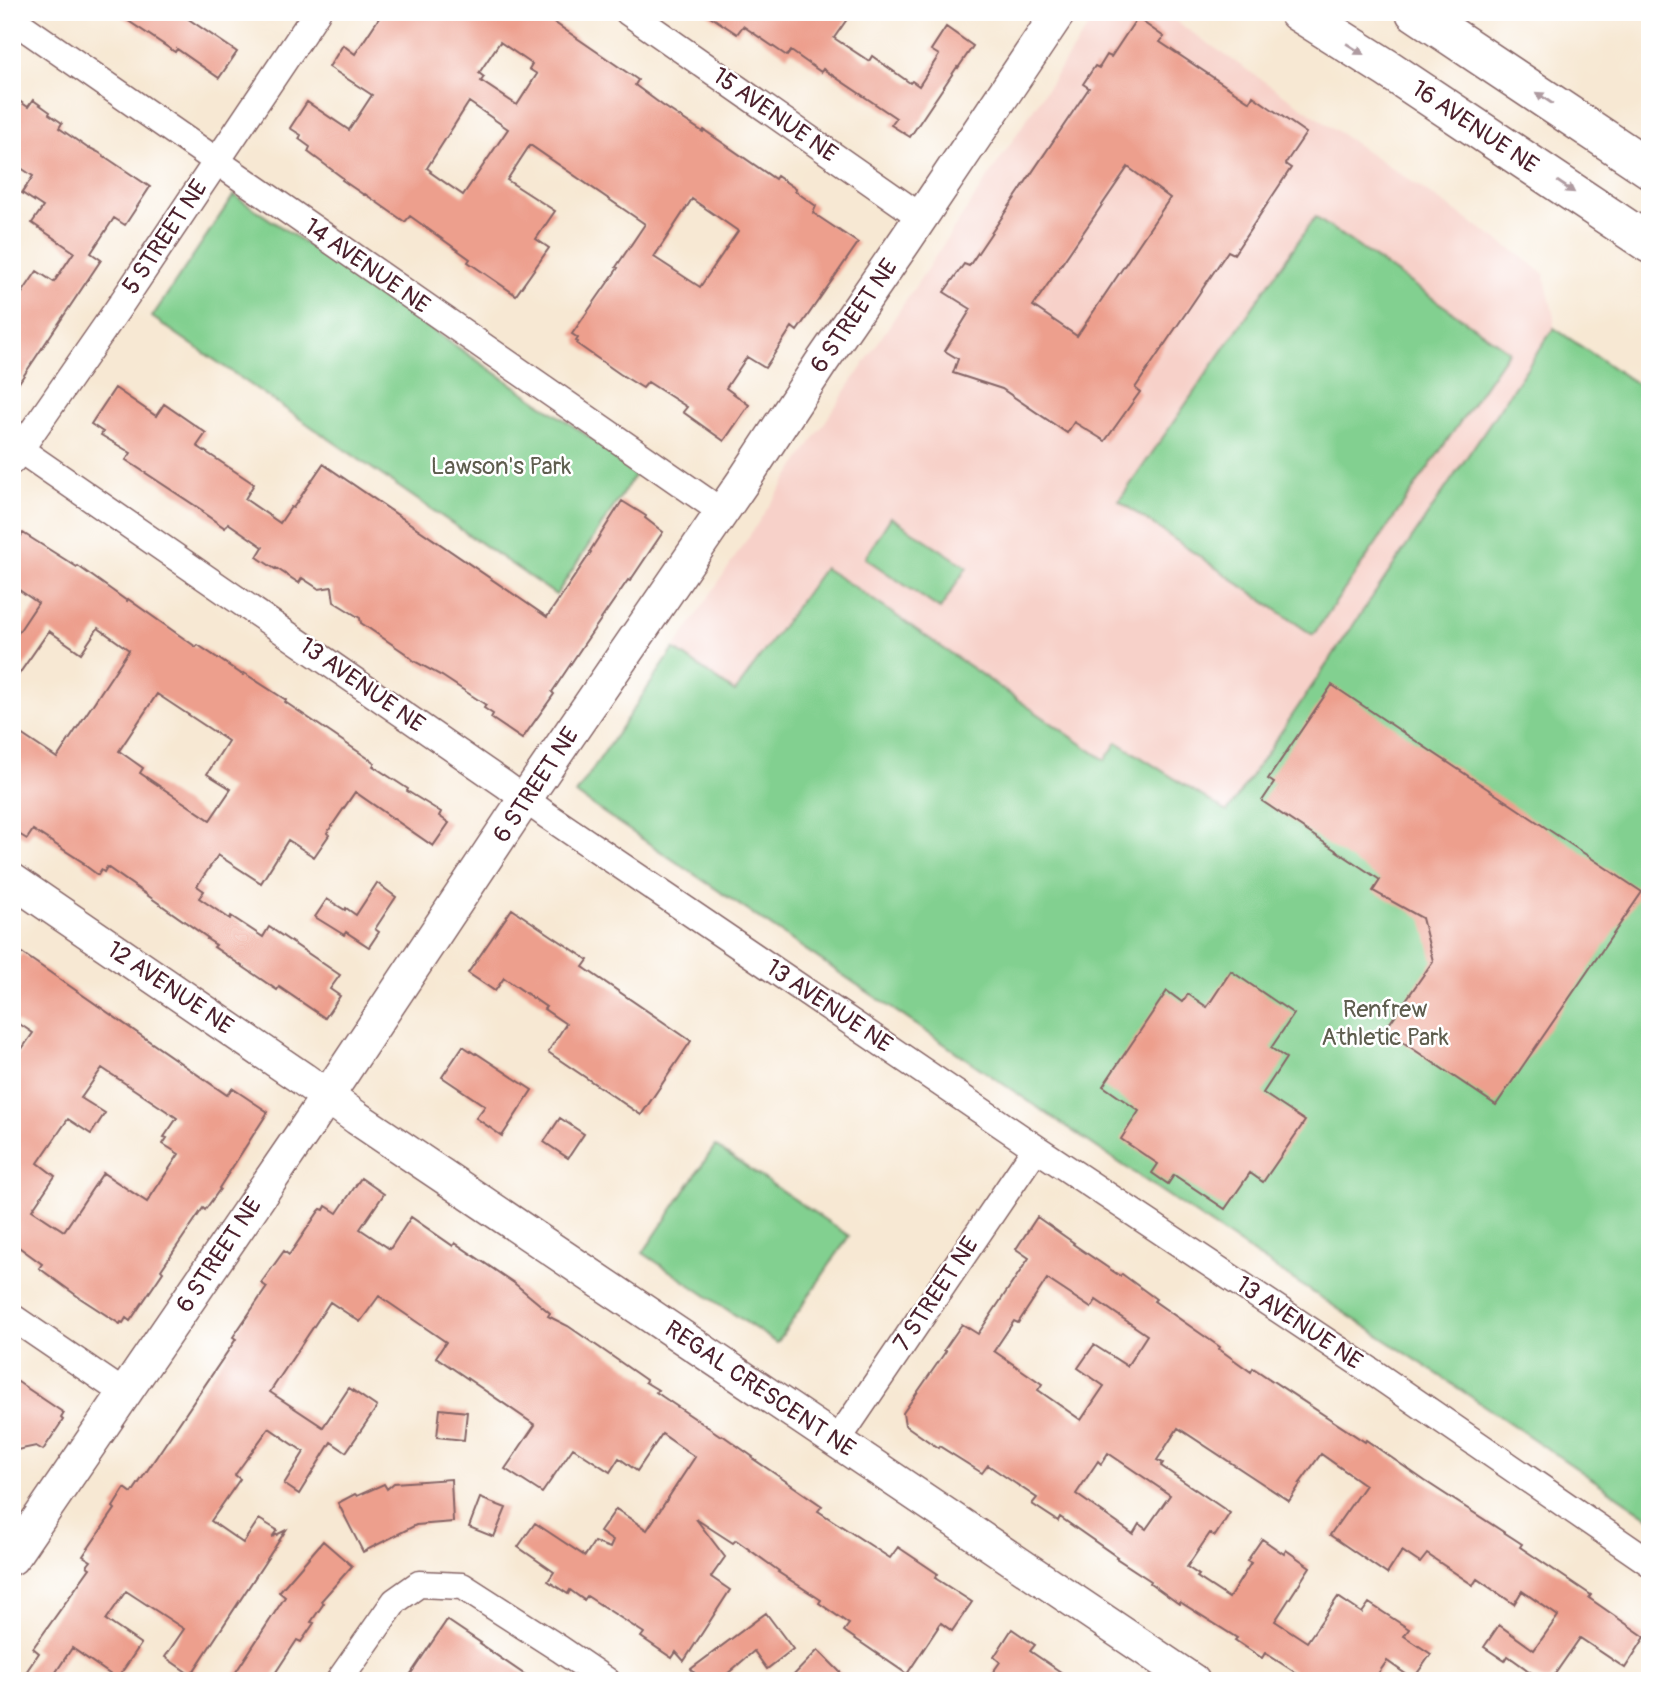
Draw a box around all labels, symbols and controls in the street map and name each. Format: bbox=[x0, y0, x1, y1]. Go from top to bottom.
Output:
one-way arrow bbox=[1346, 42, 1365, 55]
street label: 15 AVENUE NE bbox=[707, 61, 843, 169]
street label: 16 AVENUE NE bbox=[1406, 74, 1544, 180]
one-way arrow bbox=[1534, 92, 1553, 105]
street label: 5 STREET NE bbox=[116, 174, 214, 300]
one-way arrow bbox=[1556, 181, 1576, 194]
street label: 14 AVENUE NE bbox=[299, 212, 435, 320]
street label: 6 STREET NE bbox=[804, 253, 904, 379]
park label: Lawson's Park bbox=[431, 452, 571, 481]
street label: 13 AVENUE NE bbox=[294, 631, 430, 739]
street label: 6 STREET NE bbox=[487, 722, 585, 848]
street label: 12 AVENUE NE bbox=[101, 935, 239, 1041]
street label: 13 AVENUE NE bbox=[760, 953, 898, 1059]
park label: Renfrew Athletic Park bbox=[1321, 995, 1449, 1052]
street label: 6 STREET NE bbox=[170, 1192, 268, 1318]
street label: 7 STREET NE bbox=[887, 1231, 985, 1357]
street label: 13 AVENUE NE bbox=[1230, 1270, 1368, 1376]
street label: REGAL CRESCENT NE bbox=[659, 1315, 861, 1463]

